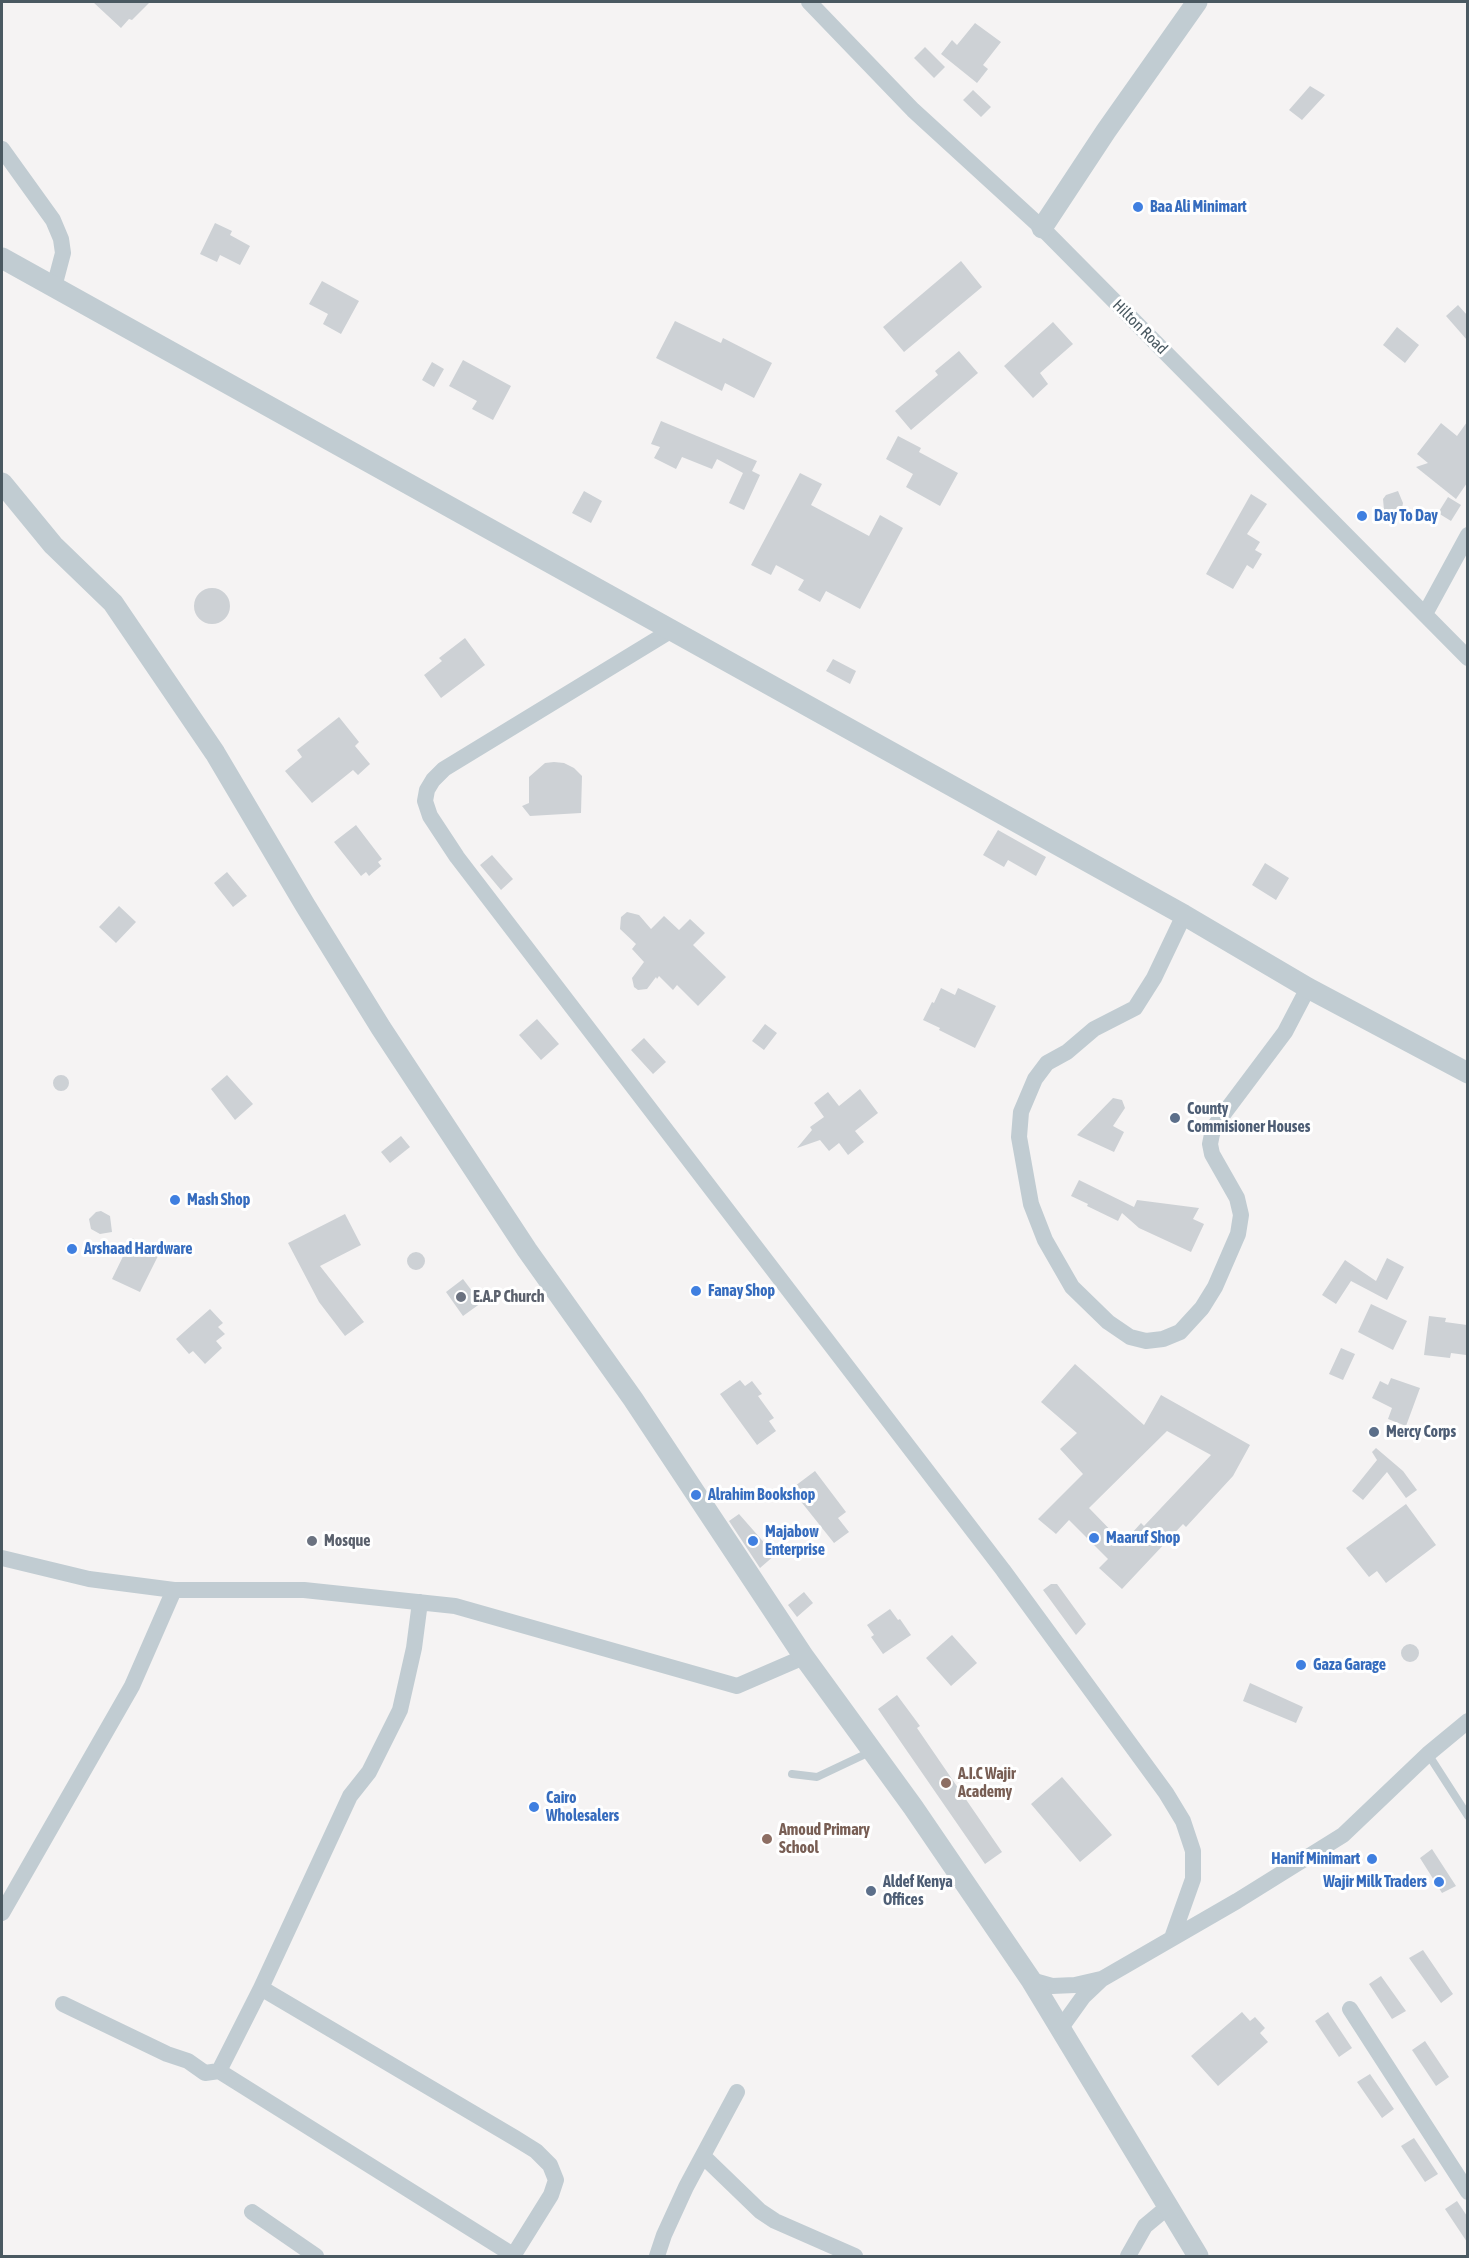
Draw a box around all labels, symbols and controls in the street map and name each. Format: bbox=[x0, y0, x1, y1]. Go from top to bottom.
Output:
place label: Baa Ali Minimart bbox=[1150, 197, 1247, 217]
marker: Baa Ali Minimart bbox=[1131, 200, 1145, 214]
street label: Hilton Road bbox=[1109, 296, 1171, 358]
place label: Day To Day bbox=[1374, 506, 1438, 526]
marker: Day To Day bbox=[1355, 509, 1369, 523]
place label: County Commisioner Houses bbox=[1187, 1099, 1310, 1137]
marker: County Commisioner Houses bbox=[1168, 1111, 1182, 1125]
place label: Mash Shop bbox=[187, 1190, 250, 1210]
marker: Mash Shop bbox=[168, 1193, 182, 1207]
place label: Arshaad Hardware bbox=[84, 1239, 192, 1259]
marker: Arshaad Hardware bbox=[65, 1242, 79, 1256]
place label: Fanay Shop bbox=[708, 1281, 775, 1301]
marker: Fanay Shop bbox=[689, 1284, 703, 1298]
place label: E.A.P Church bbox=[473, 1287, 544, 1307]
marker: E.A.P Church bbox=[454, 1290, 468, 1304]
place label: Mercy Corps bbox=[1386, 1422, 1456, 1442]
marker: Mercy Corps bbox=[1367, 1425, 1381, 1439]
place label: Alrahim Bookshop bbox=[708, 1485, 815, 1505]
marker: Alrahim Bookshop bbox=[689, 1488, 703, 1502]
place label: Majabow Enterprise bbox=[765, 1522, 825, 1560]
place label: Maaruf Shop bbox=[1106, 1528, 1180, 1548]
place label: Mosque bbox=[324, 1531, 370, 1551]
marker: Maaruf Shop bbox=[1087, 1531, 1101, 1545]
marker: Mosque bbox=[305, 1534, 319, 1548]
marker: Majabow Enterprise bbox=[746, 1534, 760, 1548]
place label: Gaza Garage bbox=[1313, 1655, 1386, 1675]
marker: Gaza Garage bbox=[1294, 1658, 1308, 1672]
place label: A.I.C Wajir Academy bbox=[958, 1764, 1016, 1802]
marker: A.I.C Wajir Academy bbox=[939, 1776, 953, 1790]
place label: Cairo Wholesalers bbox=[546, 1788, 619, 1826]
marker: Cairo Wholesalers bbox=[527, 1800, 541, 1814]
place label: Amoud Primary School bbox=[779, 1820, 870, 1858]
marker: Amoud Primary School bbox=[760, 1832, 774, 1846]
place label: Hanif Minimart bbox=[1271, 1849, 1360, 1869]
marker: Hanif Minimart bbox=[1365, 1852, 1379, 1866]
place label: Aldef Kenya Offices bbox=[883, 1872, 953, 1910]
place label: Wajir Milk Traders bbox=[1323, 1872, 1427, 1892]
marker: Wajir Milk Traders bbox=[1432, 1875, 1446, 1889]
marker: Aldef Kenya Offices bbox=[864, 1884, 878, 1898]

